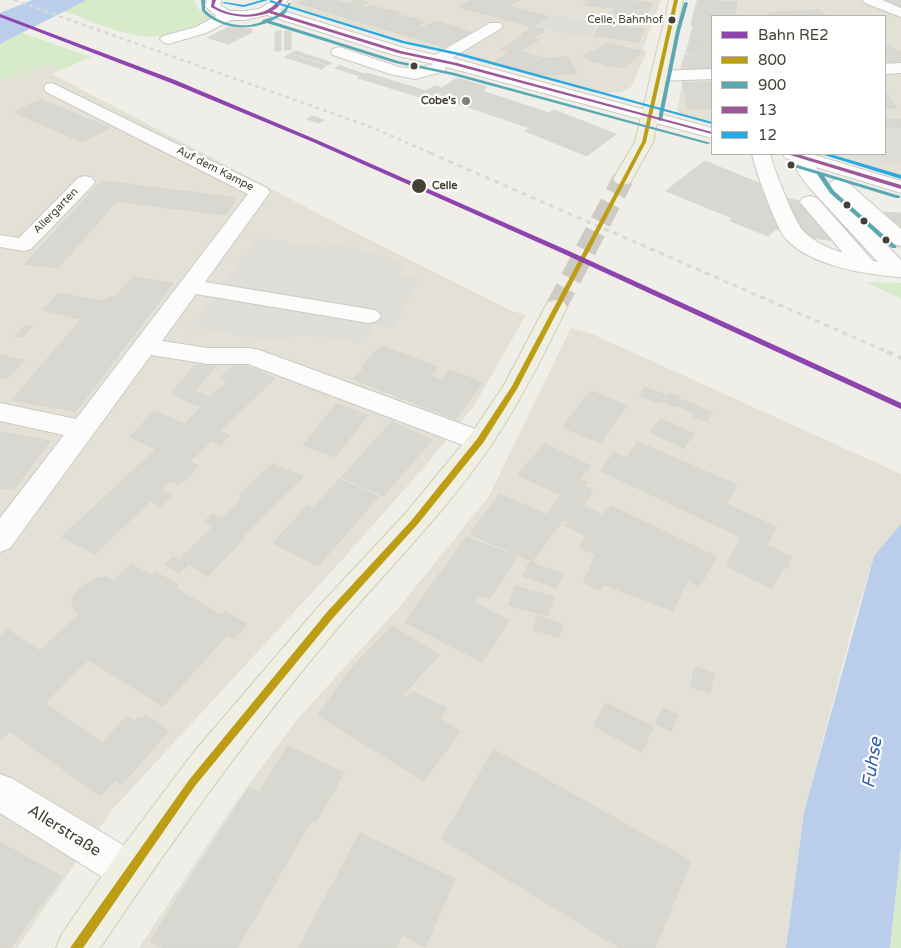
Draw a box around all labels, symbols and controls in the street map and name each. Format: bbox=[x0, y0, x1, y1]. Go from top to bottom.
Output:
place label: Celle, Bahnhof bbox=[587, 13, 663, 27]
marker: Celle, Bahnhof bbox=[667, 15, 677, 25]
legend bbox=[711, 15, 886, 155]
text: Bahn RE2 bbox=[758, 26, 829, 44]
text: 800 bbox=[758, 51, 786, 69]
unlabelled marker bbox=[409, 61, 419, 71]
text: 900 bbox=[758, 76, 786, 94]
place label: Cobe's bbox=[421, 94, 456, 108]
marker: Cobe's bbox=[460, 95, 472, 107]
text: 13 bbox=[758, 101, 777, 119]
text: 12 bbox=[758, 126, 777, 144]
street label: Auf dem Kampe bbox=[174, 144, 256, 194]
unlabelled marker bbox=[786, 160, 796, 170]
marker: Celle bbox=[410, 177, 428, 195]
place label: Celle bbox=[432, 179, 457, 193]
street label: Allergarten bbox=[31, 185, 81, 237]
unlabelled marker bbox=[842, 200, 852, 210]
unlabelled marker bbox=[859, 216, 869, 226]
unlabelled marker bbox=[881, 235, 891, 245]
water label: Fuhse bbox=[858, 736, 888, 790]
street label: Allerstraße bbox=[24, 801, 104, 861]

